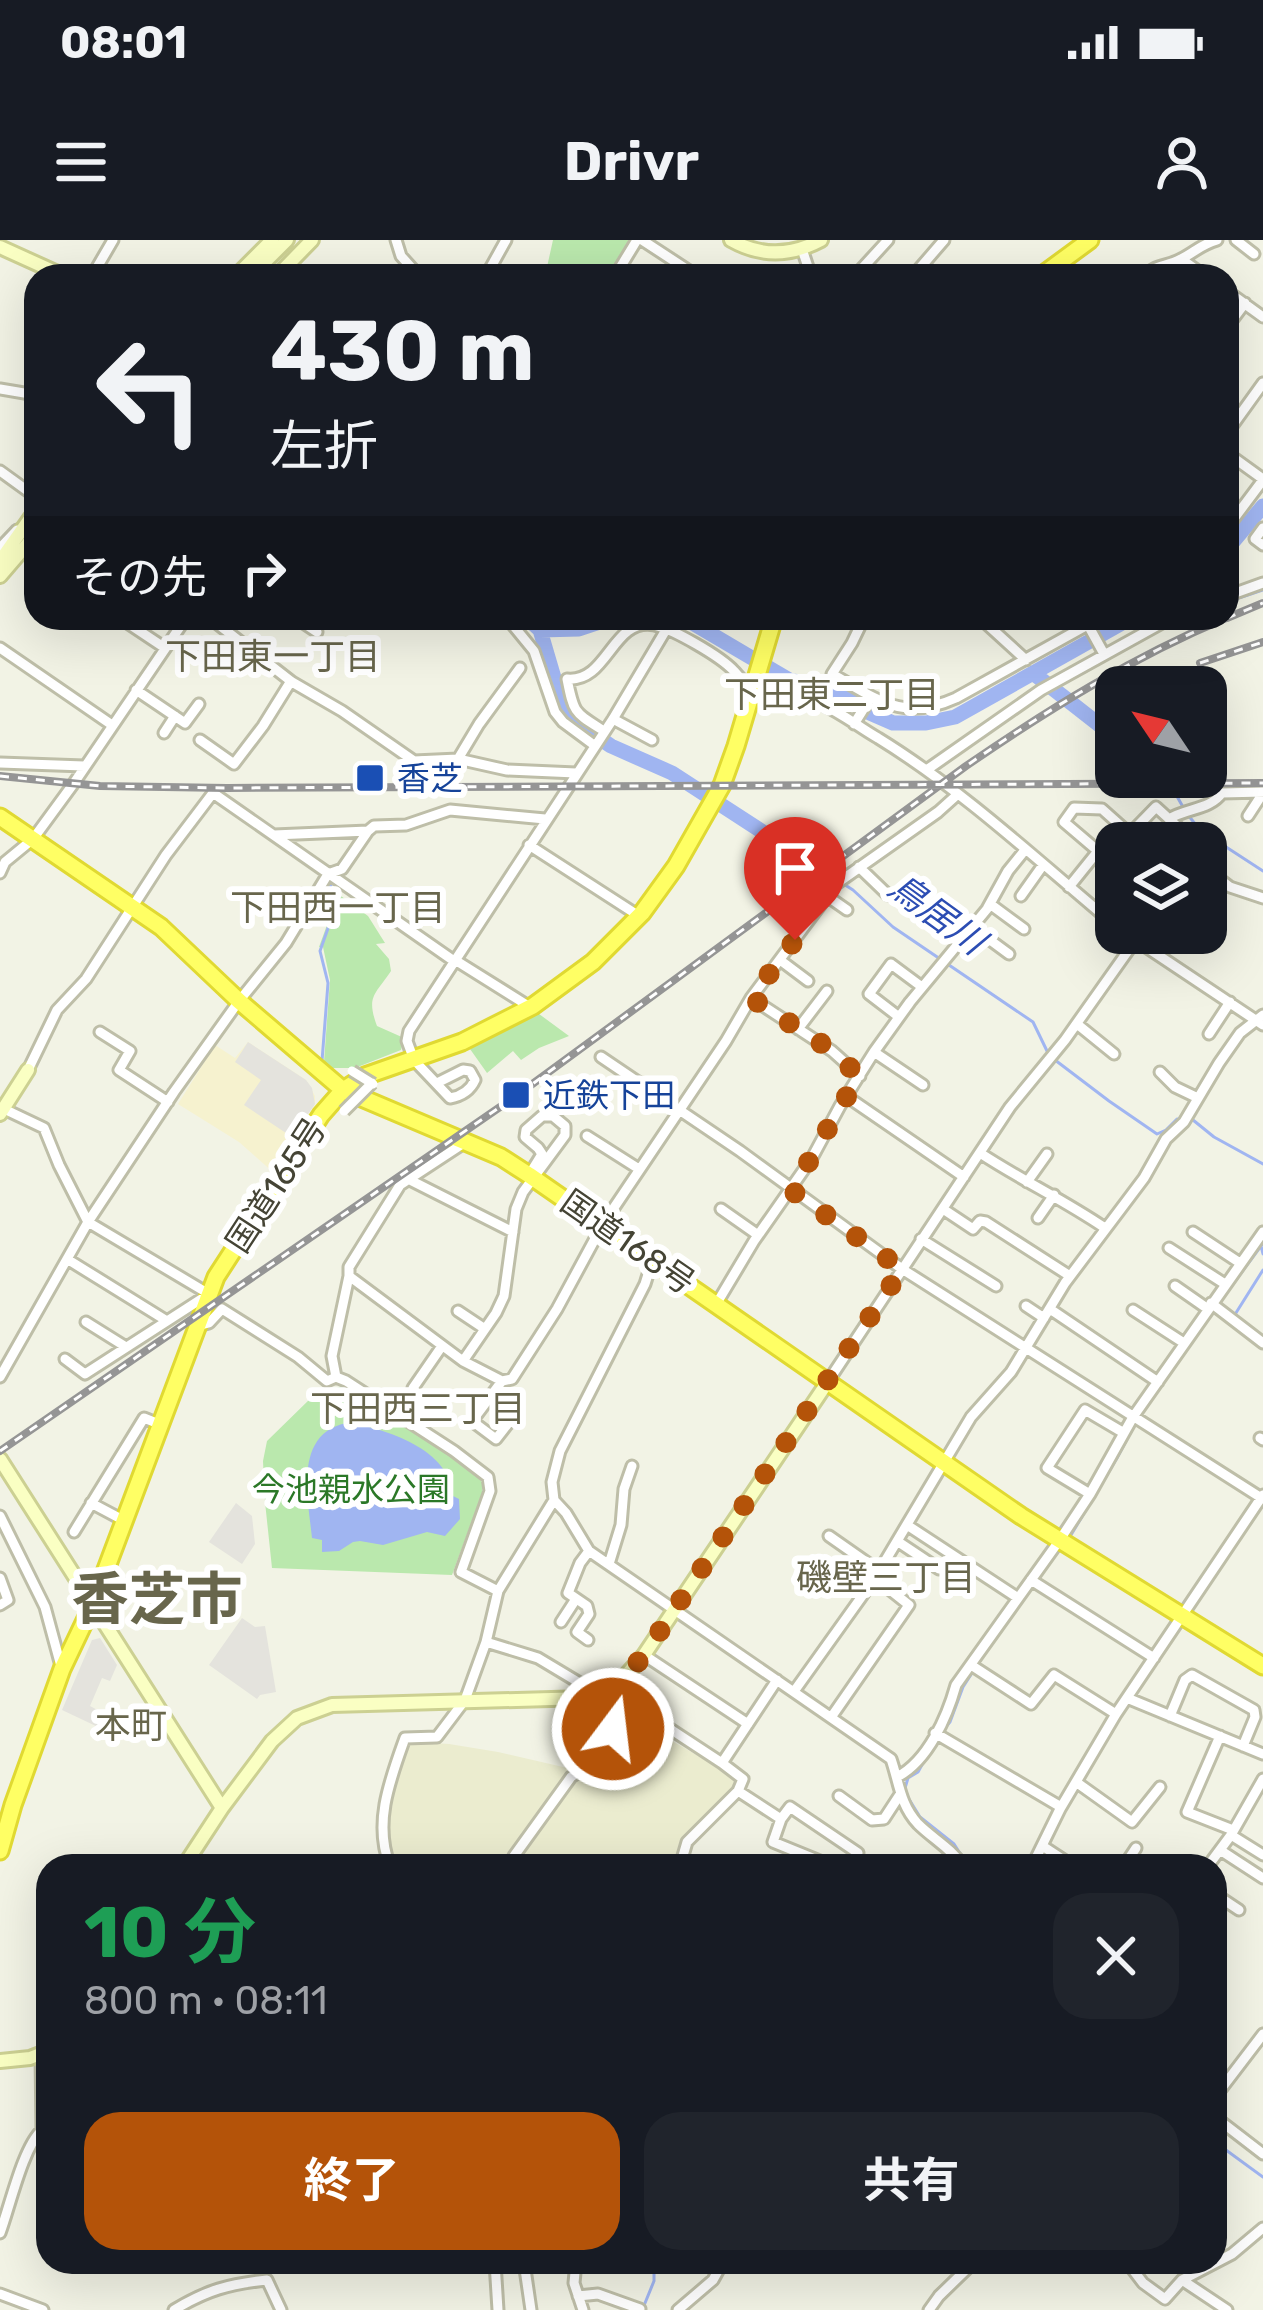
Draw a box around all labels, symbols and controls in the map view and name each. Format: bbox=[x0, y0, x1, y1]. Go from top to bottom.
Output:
text: 08:01 bbox=[60, 16, 187, 69]
icon: menu bbox=[48, 129, 114, 195]
icon: person bbox=[1149, 129, 1215, 195]
text: Drivr bbox=[564, 130, 699, 194]
text: 430 m bbox=[270, 301, 535, 401]
icon: left bbox=[72, 312, 228, 468]
text: 左折 bbox=[270, 415, 378, 479]
icon: right bbox=[231, 540, 297, 606]
text: その先 bbox=[72, 551, 207, 604]
district label: 下田東一丁目 bbox=[165, 635, 381, 678]
north arrow bbox=[1095, 666, 1227, 798]
map controls bbox=[1095, 666, 1227, 954]
district label: 下田東二丁目 bbox=[724, 673, 940, 716]
place label: 香芝 bbox=[397, 759, 463, 798]
marker: 香芝 bbox=[354, 762, 386, 794]
pin bbox=[744, 817, 846, 940]
button: layers bbox=[1095, 822, 1227, 954]
icon: arrive bbox=[762, 835, 828, 901]
water label: 鳥居川 bbox=[881, 865, 997, 965]
district label: 下田西一丁目 bbox=[230, 886, 446, 929]
place label: 近鉄下田 bbox=[543, 1076, 675, 1115]
marker: 近鉄下田 bbox=[500, 1079, 532, 1111]
street label: 国道165号 bbox=[218, 1110, 334, 1260]
street label: 国道168号 bbox=[554, 1182, 702, 1302]
district label: 下田西三丁目 bbox=[310, 1387, 526, 1430]
park label: 今池親水公園 bbox=[252, 1470, 450, 1509]
district label: 磯壁三丁目 bbox=[796, 1556, 976, 1599]
district label: 香芝市 bbox=[72, 1566, 243, 1633]
position arrow bbox=[550, 1666, 676, 1792]
district label: 本町 bbox=[95, 1704, 167, 1747]
text: 10 分 bbox=[84, 1890, 256, 1975]
button: close bbox=[1053, 1893, 1179, 2019]
text: 800 m · 08:11 bbox=[84, 1978, 327, 2024]
button: 終了 bbox=[84, 2112, 620, 2250]
button: 共有 bbox=[644, 2112, 1179, 2250]

